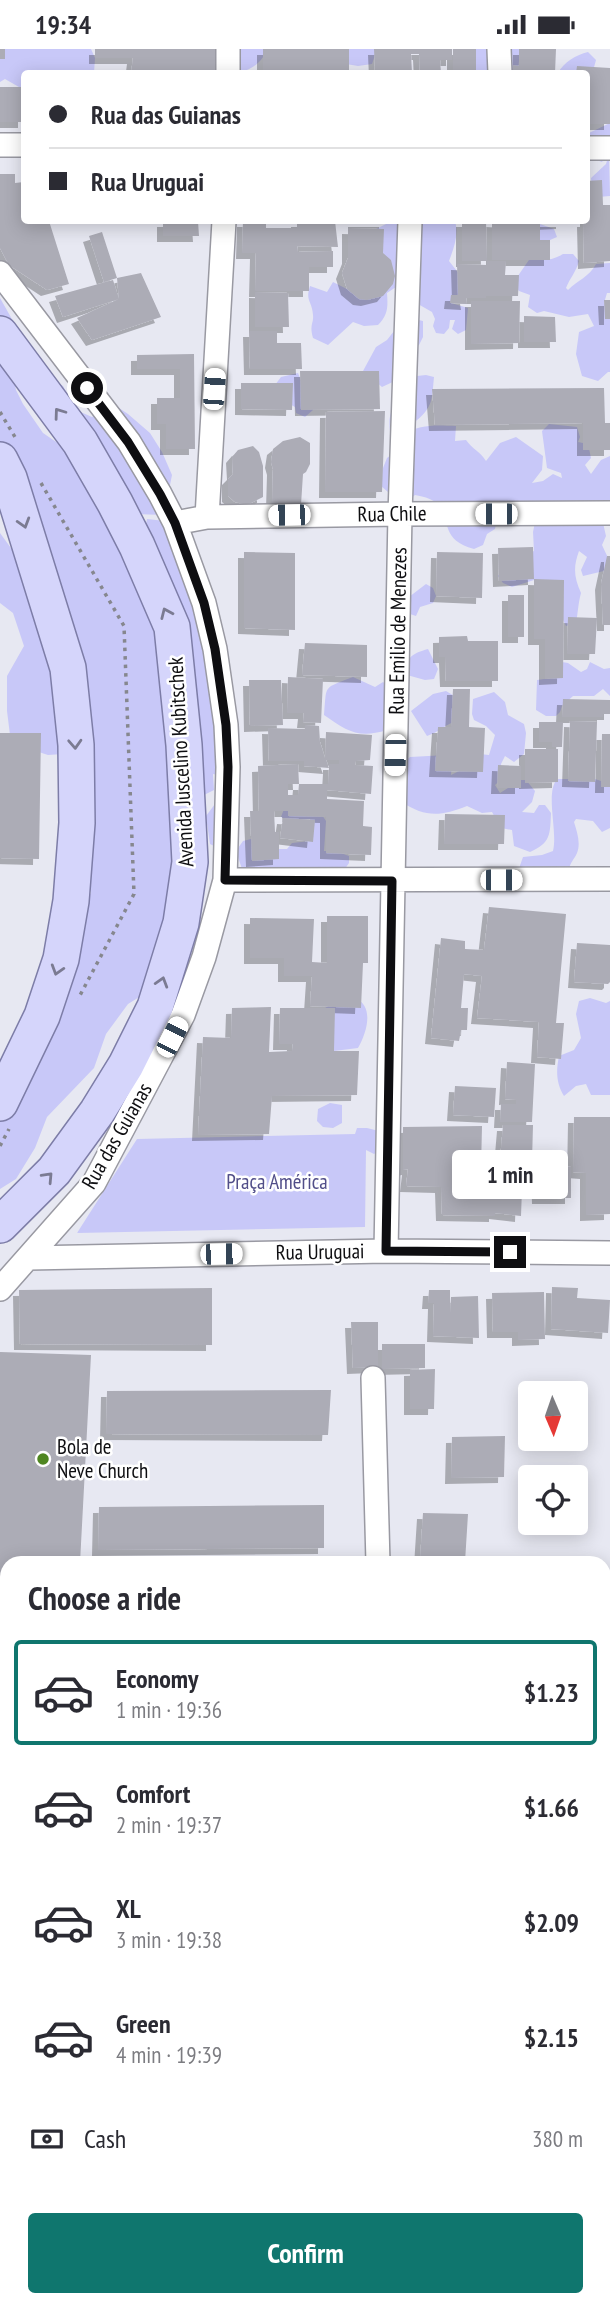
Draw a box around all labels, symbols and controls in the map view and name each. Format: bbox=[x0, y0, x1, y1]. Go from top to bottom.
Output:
text: 19:34 bbox=[35, 8, 91, 41]
text: Rua das Guianas bbox=[91, 98, 241, 131]
text: Rua Uruguai bbox=[91, 165, 204, 198]
car bbox=[203, 367, 226, 411]
route start bbox=[71, 372, 103, 404]
one-way arrow bbox=[54, 408, 67, 421]
street label: Rua Chile bbox=[357, 499, 427, 528]
car bbox=[268, 504, 311, 526]
car bbox=[476, 504, 518, 525]
one-way arrow bbox=[15, 517, 30, 529]
street label: Rua Emilio de Menezes bbox=[383, 547, 412, 715]
one-way arrow bbox=[160, 608, 174, 620]
street label: Avenida Juscelino Kubitschek bbox=[162, 656, 199, 868]
car bbox=[384, 734, 407, 776]
one-way arrow bbox=[68, 739, 83, 750]
car bbox=[481, 870, 523, 891]
one-way arrow bbox=[51, 963, 65, 975]
one-way arrow bbox=[154, 976, 169, 988]
car bbox=[154, 1014, 191, 1060]
street label: Rua das Guianas bbox=[75, 1078, 158, 1194]
callout: 1 min bbox=[452, 1151, 568, 1199]
text: 1 min bbox=[487, 1160, 533, 1189]
park label: Praça América bbox=[226, 1168, 328, 1195]
one-way arrow bbox=[39, 1172, 52, 1185]
route end bbox=[494, 1236, 526, 1268]
street label: Rua Uruguai bbox=[275, 1237, 365, 1266]
car bbox=[200, 1243, 243, 1265]
north arrow bbox=[518, 1381, 588, 1451]
map controls bbox=[518, 1381, 588, 1535]
place label: Bola de Neve Church bbox=[57, 1433, 148, 1484]
marker: Bola de Neve Church bbox=[35, 1451, 51, 1467]
button: locate bbox=[518, 1465, 588, 1535]
text: Choose a ride bbox=[28, 1577, 181, 1619]
icon: car bbox=[32, 1661, 95, 1724]
text: Economy bbox=[116, 1662, 198, 1695]
text: $1.23 bbox=[524, 1676, 579, 1709]
text: 1 min · 19:36 bbox=[116, 1695, 222, 1724]
icon: car bbox=[32, 1776, 95, 1839]
text: Comfort bbox=[116, 1777, 190, 1810]
text: $1.66 bbox=[524, 1791, 579, 1824]
text: 2 min · 19:37 bbox=[116, 1810, 222, 1839]
icon: car bbox=[32, 1891, 95, 1954]
text: XL bbox=[116, 1892, 141, 1925]
text: $2.09 bbox=[524, 1906, 579, 1939]
text: 3 min · 19:38 bbox=[116, 1925, 222, 1954]
icon: car bbox=[32, 2006, 95, 2069]
text: Green bbox=[116, 2007, 171, 2040]
text: $2.15 bbox=[524, 2021, 579, 2054]
text: 4 min · 19:39 bbox=[116, 2040, 222, 2069]
icon: cash bbox=[28, 2120, 66, 2158]
text: Cash bbox=[84, 2122, 126, 2155]
text: 380 m bbox=[532, 2124, 583, 2153]
button: Confirm bbox=[28, 2213, 583, 2293]

